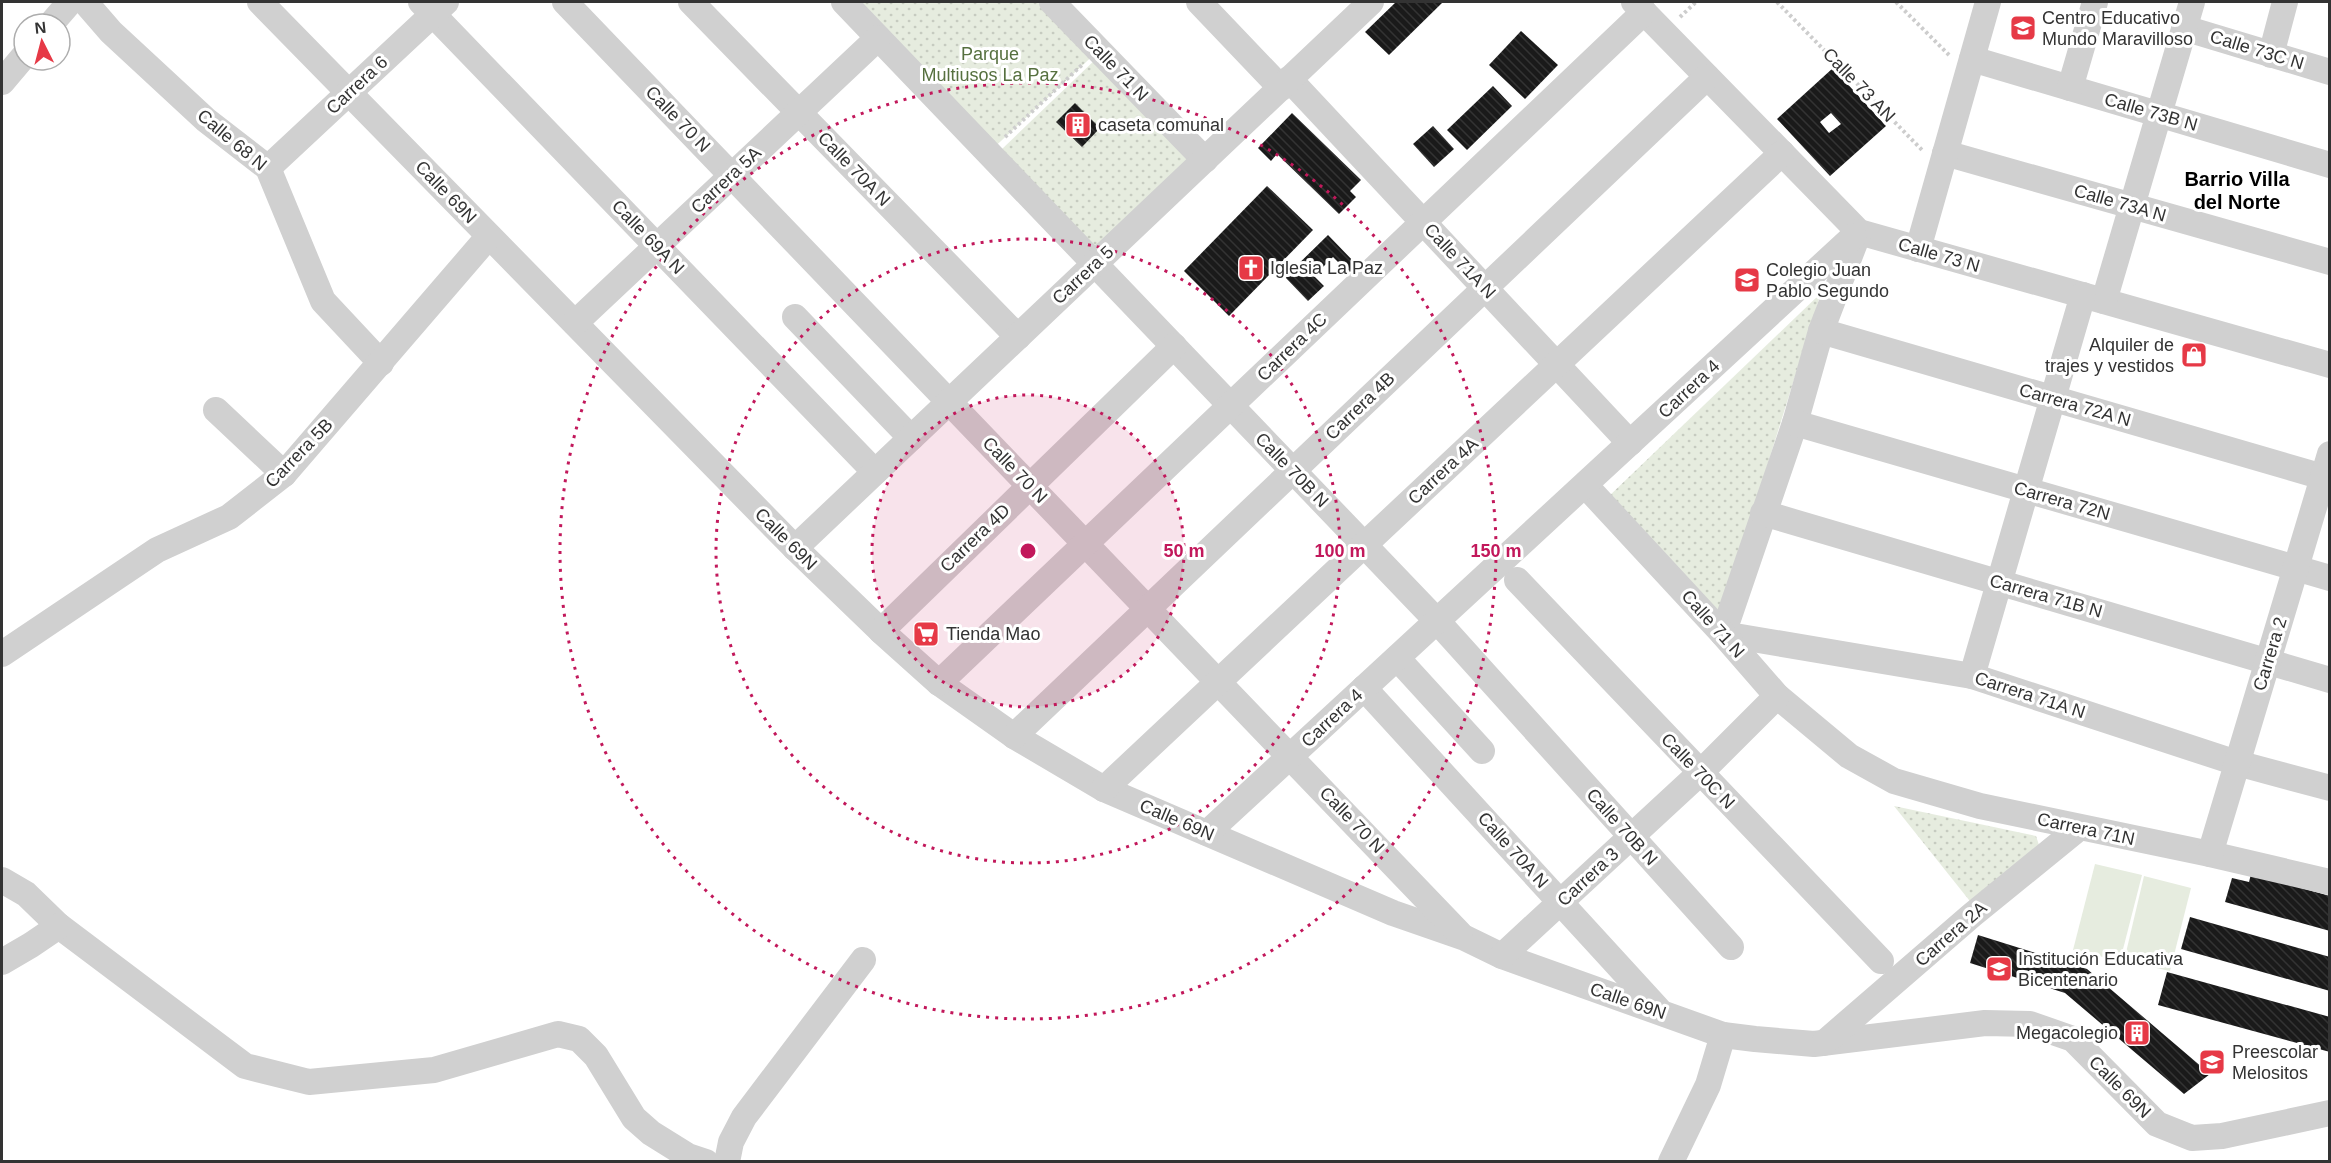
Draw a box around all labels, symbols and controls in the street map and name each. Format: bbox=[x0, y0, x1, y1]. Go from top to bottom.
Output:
place label: Centro Educativo Mundo Maravilloso bbox=[2042, 8, 2193, 49]
north arrow bbox=[12, 12, 72, 72]
school or university icon: Centro Educativo Mundo Maravilloso bbox=[2008, 13, 2038, 43]
text: N bbox=[34, 19, 47, 37]
street label: Calle 73C N bbox=[2208, 26, 2306, 74]
street label: Calle 71 N bbox=[1080, 31, 1152, 105]
park label: Parque Multiusos La Paz bbox=[921, 44, 1059, 85]
street label: Calle 73 AN bbox=[1819, 44, 1899, 126]
street label: Carrera 6 bbox=[322, 52, 392, 118]
street label: Calle 70 N bbox=[642, 82, 714, 156]
street label: Calle 73B N bbox=[2102, 89, 2200, 135]
street label: Calle 68 N bbox=[193, 105, 271, 175]
building icon: caseta comunal bbox=[1063, 110, 1093, 140]
place label: caseta comunal bbox=[1098, 115, 1224, 135]
street label: Calle 70A N bbox=[814, 128, 894, 210]
street label: Carrera 5A bbox=[687, 143, 765, 217]
street label: Calle 69N bbox=[411, 157, 481, 227]
district label: Barrio Villa del Norte bbox=[2184, 168, 2290, 213]
street label: Calle 73A N bbox=[2072, 180, 2168, 226]
street label: Calle 69A N bbox=[608, 196, 688, 278]
street label: Calle 71A N bbox=[1420, 219, 1500, 303]
street label: Calle 73 N bbox=[1896, 234, 1982, 276]
street label: Carrera 5 bbox=[1048, 242, 1118, 308]
church icon: Iglesia La Paz bbox=[1236, 253, 1266, 283]
place label: Iglesia La Paz bbox=[1270, 258, 1383, 278]
place label: Colegio Juan Pablo Segundo bbox=[1766, 260, 1889, 301]
school or university icon: Colegio Juan Pablo Segundo bbox=[1732, 265, 1762, 295]
street label: Carrera 4C bbox=[1253, 309, 1331, 385]
place label: Alquiler de trajes y vestidos bbox=[2045, 335, 2174, 376]
shop icon: Alquiler de trajes y vestidos bbox=[2179, 340, 2209, 370]
street label: Carrera 4 bbox=[1654, 356, 1724, 422]
street label: Carrera 4B bbox=[1321, 368, 1399, 444]
street label: Carrera 72A N bbox=[2017, 380, 2133, 430]
street label: Carrera 5B bbox=[261, 414, 337, 492]
street label: Calle 70B N bbox=[1251, 429, 1333, 511]
street label: Calle 70 N bbox=[979, 433, 1051, 507]
street label: Carrera 4A bbox=[1404, 434, 1482, 508]
street label: Carrera 72N bbox=[2012, 478, 2112, 524]
street label: Carrera 4D bbox=[936, 500, 1014, 576]
street label: Calle 69N bbox=[751, 504, 821, 574]
centre of rings bbox=[1018, 541, 1038, 561]
text: 50 m bbox=[1163, 541, 1205, 561]
text: 100 m bbox=[1314, 541, 1366, 561]
text: 150 m bbox=[1470, 541, 1522, 561]
street label: Carrera 71B N bbox=[1987, 570, 2105, 622]
street label: Calle 71 N bbox=[1677, 586, 1749, 662]
street label: Carrera 2 bbox=[2249, 615, 2291, 693]
supermarket icon: Tienda Mao bbox=[911, 619, 941, 649]
place label: Tienda Mao bbox=[946, 624, 1040, 644]
street label: Carrera 71A N bbox=[1972, 668, 2088, 722]
street label: Carrera 4 bbox=[1297, 685, 1367, 751]
street label: Calle 70C N bbox=[1657, 729, 1739, 813]
street label: Calle 70 N bbox=[1316, 783, 1388, 857]
street label: Calle 70B N bbox=[1582, 785, 1662, 869]
street label: Calle 69N bbox=[1137, 795, 1217, 845]
street label: Calle 70A N bbox=[1474, 808, 1552, 892]
street label: Carrera 71N bbox=[2035, 809, 2137, 849]
street label: Carrera 3 bbox=[1553, 844, 1623, 910]
street label: Carrera 2A bbox=[1911, 898, 1991, 970]
place label: Institución Educativa Bicentenario bbox=[2018, 949, 2184, 990]
school or university icon: Institución Educativa Bicentenario bbox=[1984, 954, 2014, 984]
street label: Calle 69N bbox=[1587, 979, 1669, 1023]
building icon: Megacolegio bbox=[2122, 1018, 2152, 1048]
place label: Megacolegio bbox=[2016, 1023, 2118, 1043]
place label: Preescolar Melositos bbox=[2232, 1042, 2318, 1083]
school or university icon: Preescolar Melositos bbox=[2197, 1047, 2227, 1077]
street label: Calle 69N bbox=[2085, 1052, 2155, 1122]

